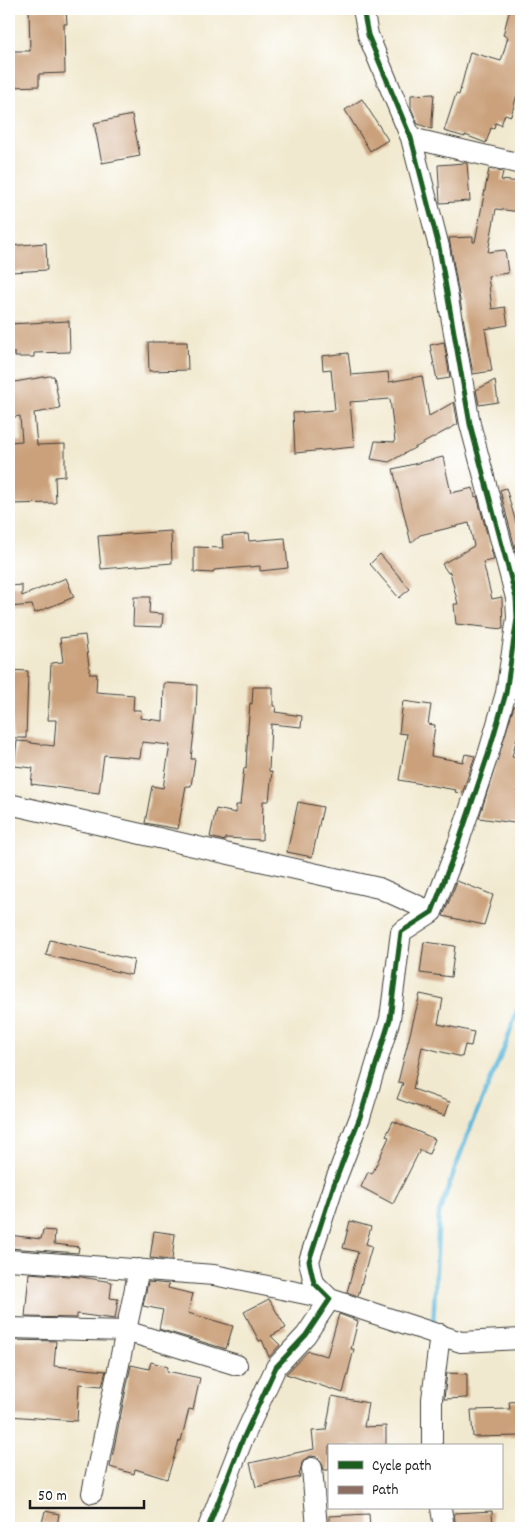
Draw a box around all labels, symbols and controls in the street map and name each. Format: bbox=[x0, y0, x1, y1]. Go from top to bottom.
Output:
legend bbox=[328, 1444, 502, 1510]
text: Cycle path bbox=[372, 1456, 432, 1478]
scale bar bbox=[30, 1477, 144, 1509]
text: Path bbox=[372, 1480, 398, 1502]
text: 50 m bbox=[38, 1486, 67, 1508]

